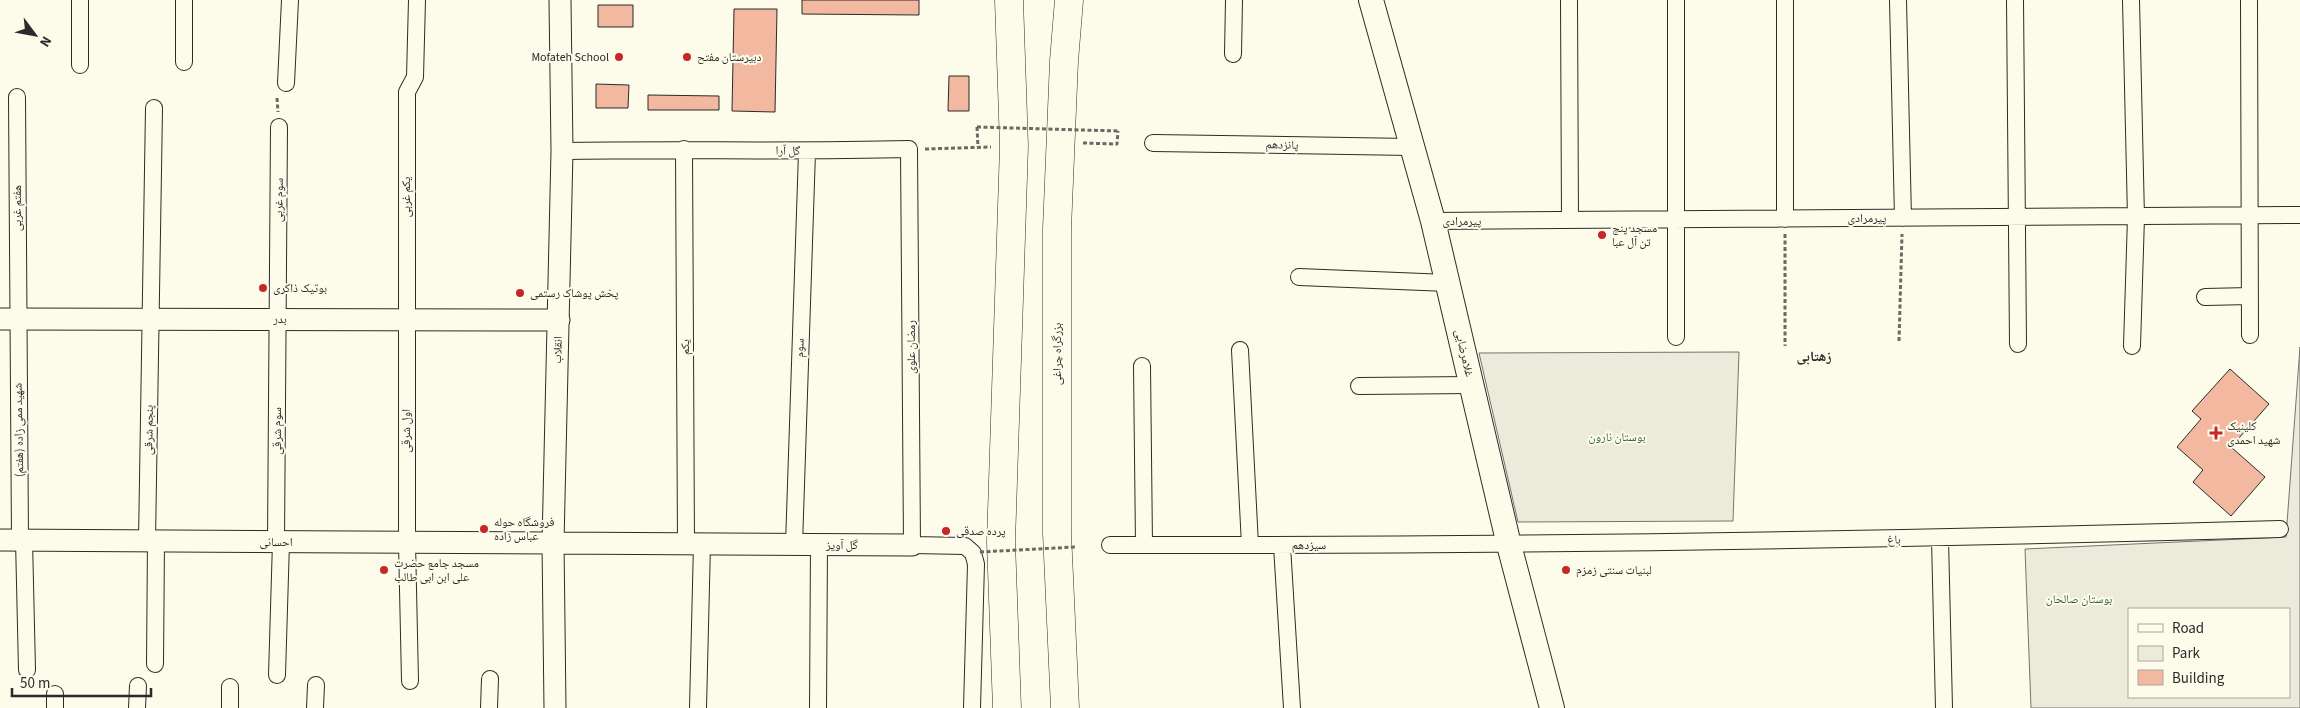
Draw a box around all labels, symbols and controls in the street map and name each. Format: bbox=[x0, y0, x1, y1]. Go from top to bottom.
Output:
north arrow bbox=[10, 10, 60, 60]
text: N bbox=[34, 32, 56, 51]
place label: Mofateh School bbox=[531, 49, 609, 66]
place label: دبیرستان مفتح bbox=[697, 49, 762, 66]
marker: Mofateh School bbox=[613, 51, 625, 63]
marker: دبیرستان مفتح bbox=[681, 51, 693, 63]
street label: پانزدهم bbox=[1266, 136, 1299, 154]
street label: گل آرا bbox=[775, 142, 801, 160]
street label: یکم غربی bbox=[398, 176, 415, 217]
street label: سوم غربی bbox=[270, 178, 288, 222]
street label: هفتم غربی bbox=[9, 185, 26, 231]
street label: پیرمرادی bbox=[1848, 210, 1887, 227]
street label: پیرمرادی bbox=[1443, 213, 1482, 230]
place label: مسجد پنج تن آل عبا bbox=[1612, 220, 1657, 251]
marker: مسجد پنج تن آل عبا bbox=[1596, 229, 1608, 241]
place label: بوتیک ذاکری bbox=[273, 280, 327, 297]
marker: بوتیک ذاکری bbox=[257, 282, 269, 294]
place label: پخش پوشاک رستمی bbox=[530, 285, 619, 302]
marker: پخش پوشاک رستمی bbox=[514, 287, 526, 299]
street label: بدر bbox=[272, 311, 287, 328]
street label: رمضان علوی bbox=[903, 320, 920, 374]
street label: بزرگراه چراغی bbox=[1049, 323, 1066, 385]
street label: غلامرضایی bbox=[1450, 327, 1478, 379]
street label: انقلاب bbox=[549, 336, 567, 364]
street label: سوم bbox=[791, 338, 809, 358]
street label: یکم bbox=[677, 339, 694, 355]
district label: زهتابی bbox=[1796, 347, 1832, 367]
street label: شهید ممی زاده (هفتم) bbox=[10, 383, 28, 477]
street label: پنجم شرقی bbox=[140, 404, 158, 455]
street label: سوم شرقی bbox=[269, 407, 286, 455]
street label: اول شرقی bbox=[398, 409, 415, 453]
place label: کلینیک شهید احمدی bbox=[2227, 418, 2281, 449]
marker: کلینیک شهید احمدی bbox=[2209, 426, 2223, 440]
park label: بوستان نارون bbox=[1588, 429, 1646, 446]
place label: فروشگاه حوله عباس زاده bbox=[494, 514, 554, 545]
marker: فروشگاه حوله عباس زاده bbox=[478, 523, 490, 535]
place label: پرده صدقی bbox=[956, 523, 1006, 540]
marker: پرده صدقی bbox=[940, 525, 952, 537]
street label: باغ bbox=[1887, 531, 1901, 549]
street label: احسانی bbox=[259, 534, 293, 551]
street label: گل آویز bbox=[825, 537, 858, 554]
street label: سیزدهم bbox=[1292, 537, 1326, 554]
place label: مسجد جامع حضرت علی ابن ابی طالب bbox=[394, 555, 479, 586]
place label: لبنیات سنتی زمزم bbox=[1576, 562, 1652, 579]
marker: مسجد جامع حضرت علی ابن ابی طالب bbox=[378, 564, 390, 576]
marker: لبنیات سنتی زمزم bbox=[1560, 564, 1572, 576]
park label: بوستان صالحان bbox=[2046, 591, 2112, 608]
legend bbox=[2128, 608, 2290, 698]
text: Road bbox=[2172, 618, 2204, 639]
text: Park bbox=[2172, 643, 2201, 664]
scale bar bbox=[12, 666, 151, 698]
text: Building bbox=[2172, 668, 2225, 689]
text: 50 m bbox=[20, 673, 50, 694]

